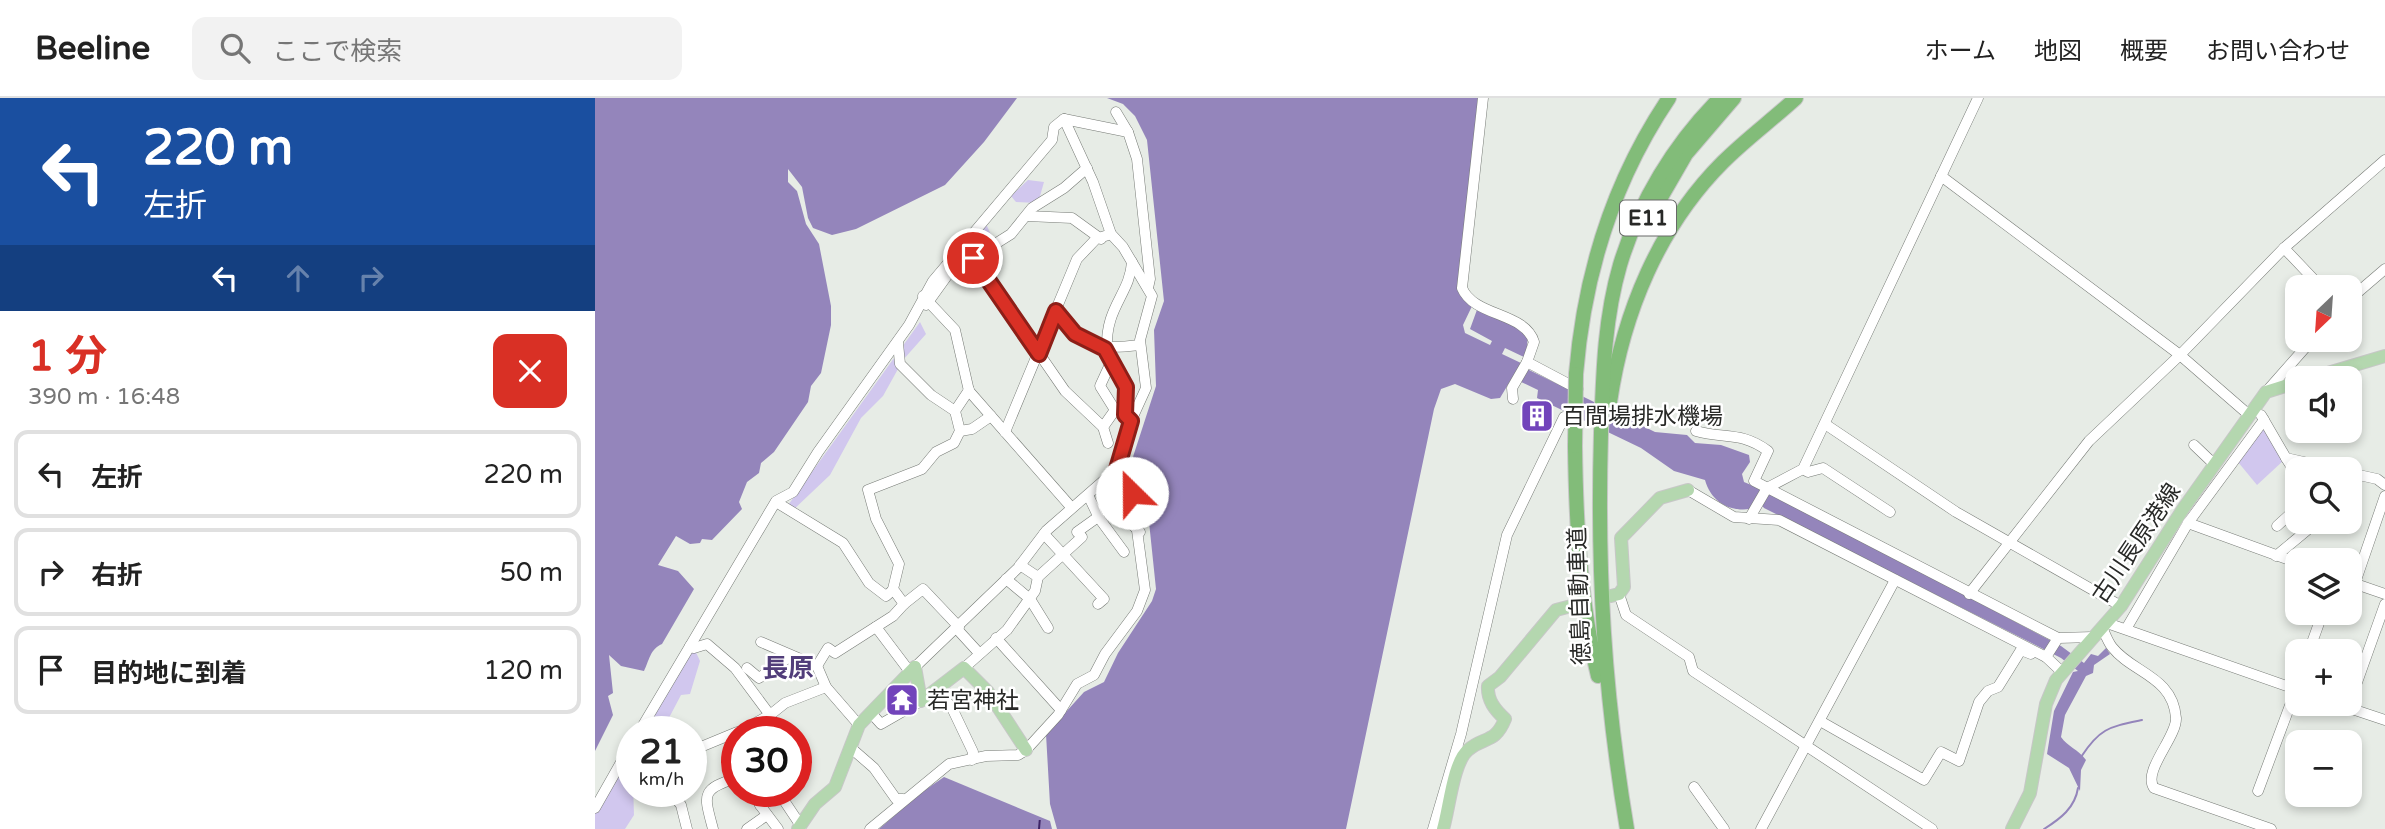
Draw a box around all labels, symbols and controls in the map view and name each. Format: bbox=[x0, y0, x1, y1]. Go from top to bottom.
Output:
search box bbox=[192, 17, 682, 80]
text: Beeline bbox=[35, 29, 150, 68]
icon: search bbox=[216, 29, 254, 67]
text: ここで検索 bbox=[272, 36, 402, 67]
text: ホーム bbox=[1925, 37, 1996, 66]
text: 地図 bbox=[2034, 37, 2082, 66]
text: 概要 bbox=[2120, 37, 2168, 66]
text: お問い合わせ bbox=[2206, 37, 2350, 66]
text: 220 m bbox=[143, 119, 293, 178]
icon: left bbox=[28, 126, 119, 217]
text: 左折 bbox=[143, 187, 207, 225]
road number: E11 bbox=[1620, 200, 1676, 236]
pin bbox=[943, 228, 1003, 288]
icon: arrive bbox=[954, 239, 992, 277]
icon: left bbox=[206, 259, 244, 297]
icon: ahead bbox=[279, 259, 317, 297]
icon: right bbox=[352, 259, 390, 297]
north arrow bbox=[2285, 275, 2363, 352]
map controls bbox=[2285, 275, 2362, 807]
text: 1 分 bbox=[28, 331, 107, 382]
button: close bbox=[493, 334, 567, 408]
button: sound bbox=[2285, 366, 2362, 443]
text: 390 m · 16:48 bbox=[28, 383, 180, 411]
building icon: 百間場排水機場 bbox=[1518, 397, 1556, 435]
place label: 百間場排水機場 bbox=[1562, 403, 1723, 431]
icon: left bbox=[32, 455, 70, 493]
position arrow bbox=[1095, 456, 1169, 530]
button: search bbox=[2285, 457, 2362, 534]
text: 220 m bbox=[483, 459, 563, 490]
text: 左折 bbox=[91, 462, 143, 493]
street label: 古川長原港線 bbox=[2087, 479, 2187, 609]
street label: 徳島自動車道 bbox=[1564, 527, 1596, 665]
button: layers bbox=[2285, 548, 2362, 625]
icon: right bbox=[32, 553, 70, 591]
text: 50 m bbox=[500, 557, 563, 588]
text: 右折 bbox=[91, 560, 143, 591]
button: + bbox=[2285, 639, 2362, 716]
icon: arrive bbox=[32, 651, 70, 689]
district label: 長原 bbox=[762, 653, 814, 684]
text: 120 m bbox=[483, 655, 563, 686]
text: 目的地に到着 bbox=[91, 658, 247, 689]
temple icon: 若宮神社 bbox=[883, 681, 921, 719]
place label: 若宮神社 bbox=[927, 687, 1019, 715]
speed limit sign: 30 bbox=[721, 716, 812, 807]
button: − bbox=[2285, 730, 2362, 807]
text: 21 bbox=[640, 731, 683, 773]
text: km/h bbox=[639, 768, 684, 790]

